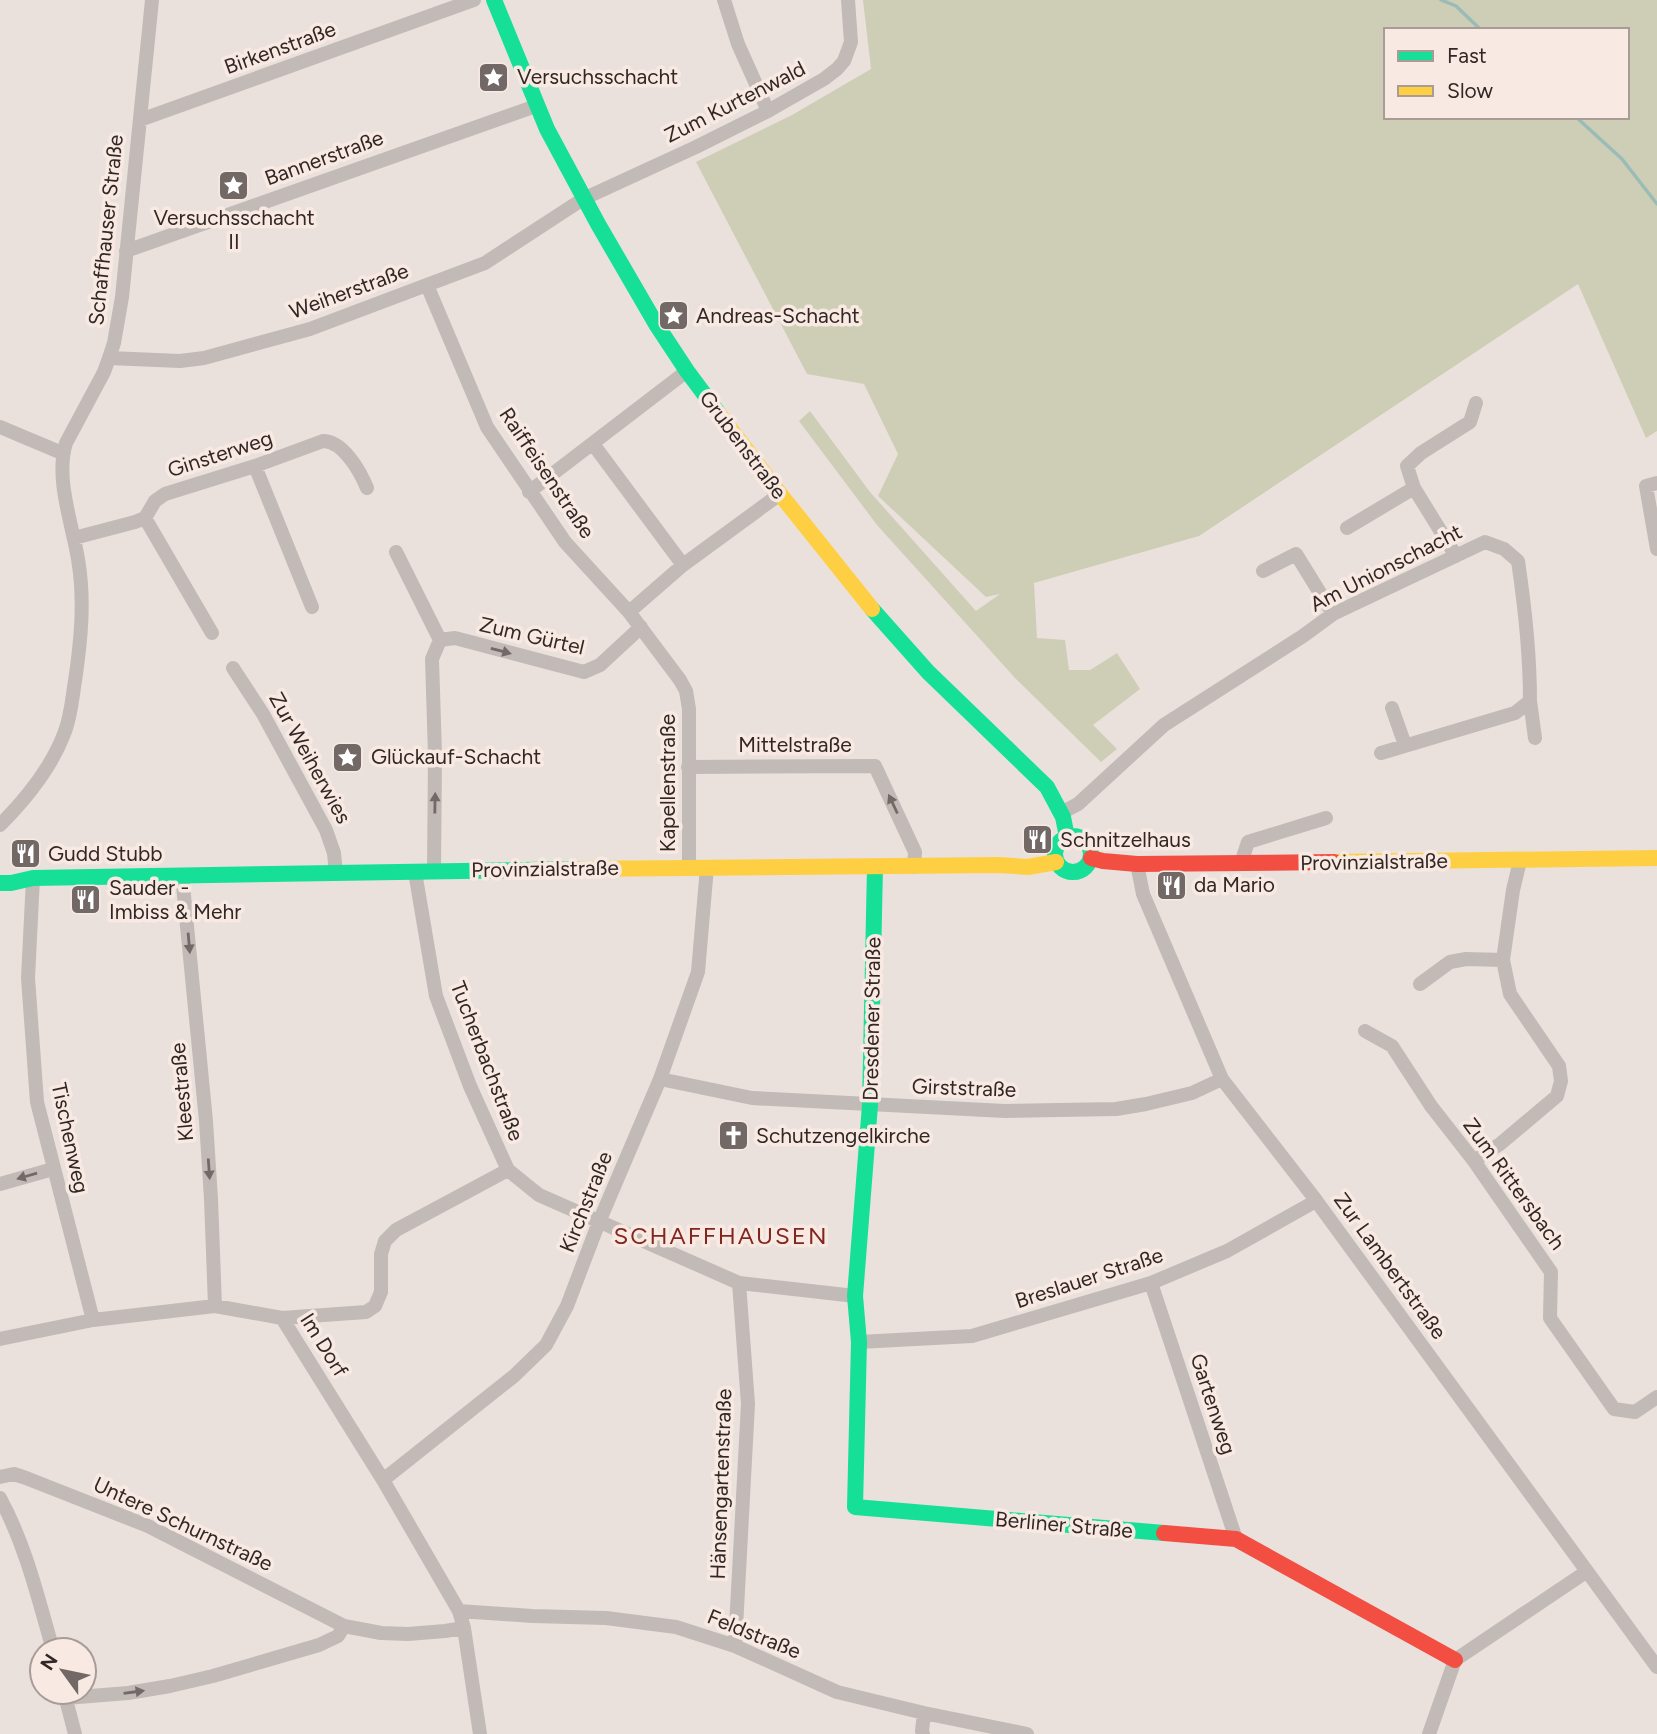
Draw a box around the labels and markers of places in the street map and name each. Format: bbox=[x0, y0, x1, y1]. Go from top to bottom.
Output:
place icon: Versuchsschacht bbox=[477, 60, 511, 94]
place label: Versuchsschacht bbox=[517, 64, 678, 89]
place icon: Versuchsschacht II bbox=[217, 169, 251, 203]
place label: Versuchsschacht II bbox=[153, 205, 315, 254]
place icon: Andreas-Schacht bbox=[656, 299, 690, 333]
place label: Andreas-Schacht bbox=[696, 303, 860, 328]
place icon: Glückauf-Schacht bbox=[331, 740, 365, 774]
place label: Glückauf-Schacht bbox=[371, 744, 541, 769]
restaurant icon: Schnitzelhaus bbox=[1020, 823, 1054, 857]
place label: Schnitzelhaus bbox=[1060, 827, 1191, 852]
restaurant icon: Gudd Stubb bbox=[8, 837, 42, 871]
place label: Gudd Stubb bbox=[48, 841, 163, 866]
restaurant icon: da Mario bbox=[1154, 868, 1188, 902]
place label: da Mario bbox=[1194, 872, 1275, 897]
place label: Sauder - Imbiss & Mehr bbox=[109, 875, 241, 924]
restaurant icon: Sauder - Imbiss & Mehr bbox=[69, 883, 103, 917]
church icon: Schutzengelkirche bbox=[716, 1119, 750, 1153]
place label: Schutzengelkirche bbox=[756, 1123, 930, 1148]

